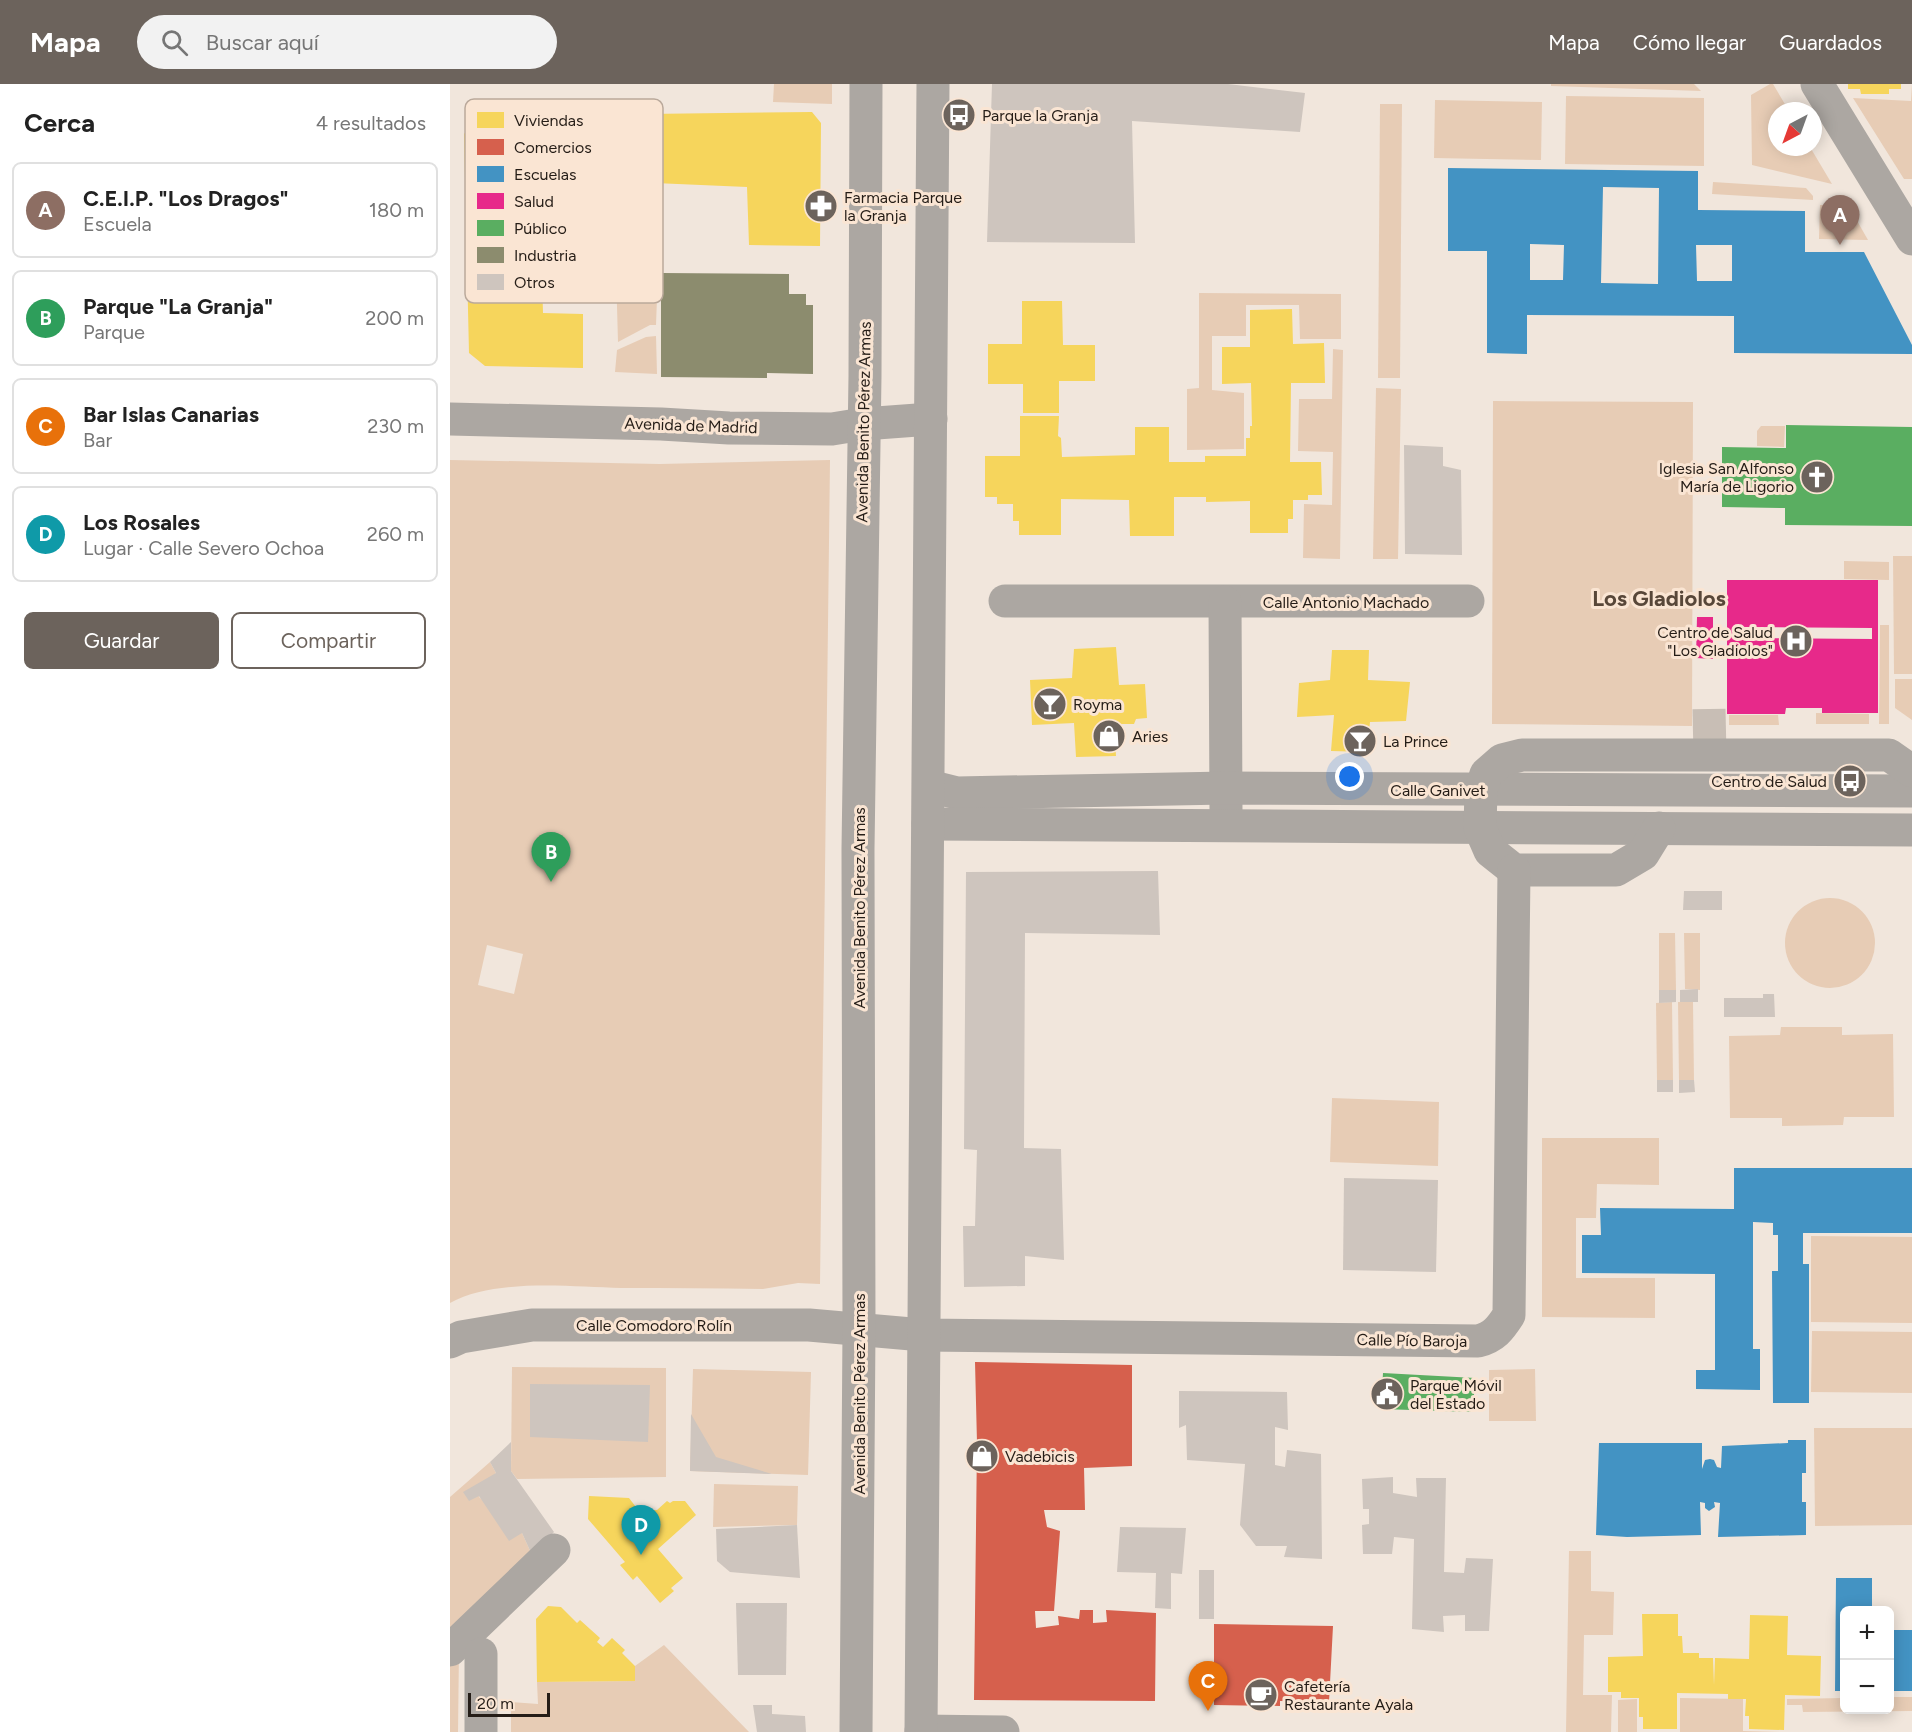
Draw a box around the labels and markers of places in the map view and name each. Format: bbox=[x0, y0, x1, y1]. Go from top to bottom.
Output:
bus stop icon: Parque la Granja bbox=[941, 97, 977, 133]
place label: Parque la Granja bbox=[982, 106, 1098, 125]
pharmacy icon: Farmacia Parque la Granja bbox=[803, 188, 839, 224]
place label: Farmacia Parque la Granja bbox=[844, 188, 962, 225]
pin: A bbox=[1820, 196, 1860, 245]
place label: Iglesia San Alfonso María de Ligorio bbox=[1659, 459, 1794, 496]
church icon: Iglesia San Alfonso María de Ligorio bbox=[1799, 459, 1835, 495]
place label: Centro de Salud "Los Gladiolos" bbox=[1657, 623, 1773, 660]
hospital icon: Centro de Salud "Los Gladiolos" bbox=[1778, 623, 1814, 659]
bar icon: Royma bbox=[1032, 686, 1068, 722]
place label: Royma bbox=[1073, 695, 1122, 714]
shop icon: Aries bbox=[1091, 718, 1127, 754]
bar icon: La Prince bbox=[1342, 723, 1378, 759]
place label: Aries bbox=[1132, 727, 1168, 746]
place label: La Prince bbox=[1383, 732, 1448, 751]
bus stop icon: Centro de Salud bbox=[1832, 763, 1868, 799]
place label: Centro de Salud bbox=[1711, 772, 1827, 791]
pin: B bbox=[532, 832, 570, 882]
public building icon: Parque Móvil del Estado bbox=[1369, 1376, 1405, 1412]
place label: Parque Móvil del Estado bbox=[1410, 1376, 1502, 1413]
shop icon: Vadebicis bbox=[964, 1438, 1000, 1474]
place label: Vadebicis bbox=[1005, 1447, 1075, 1466]
pin: D bbox=[622, 1506, 660, 1555]
pin: C bbox=[1188, 1662, 1227, 1711]
cafe icon: Cafetería Restaurante Ayala bbox=[1243, 1677, 1279, 1713]
place label: Cafetería Restaurante Ayala bbox=[1284, 1677, 1413, 1714]

